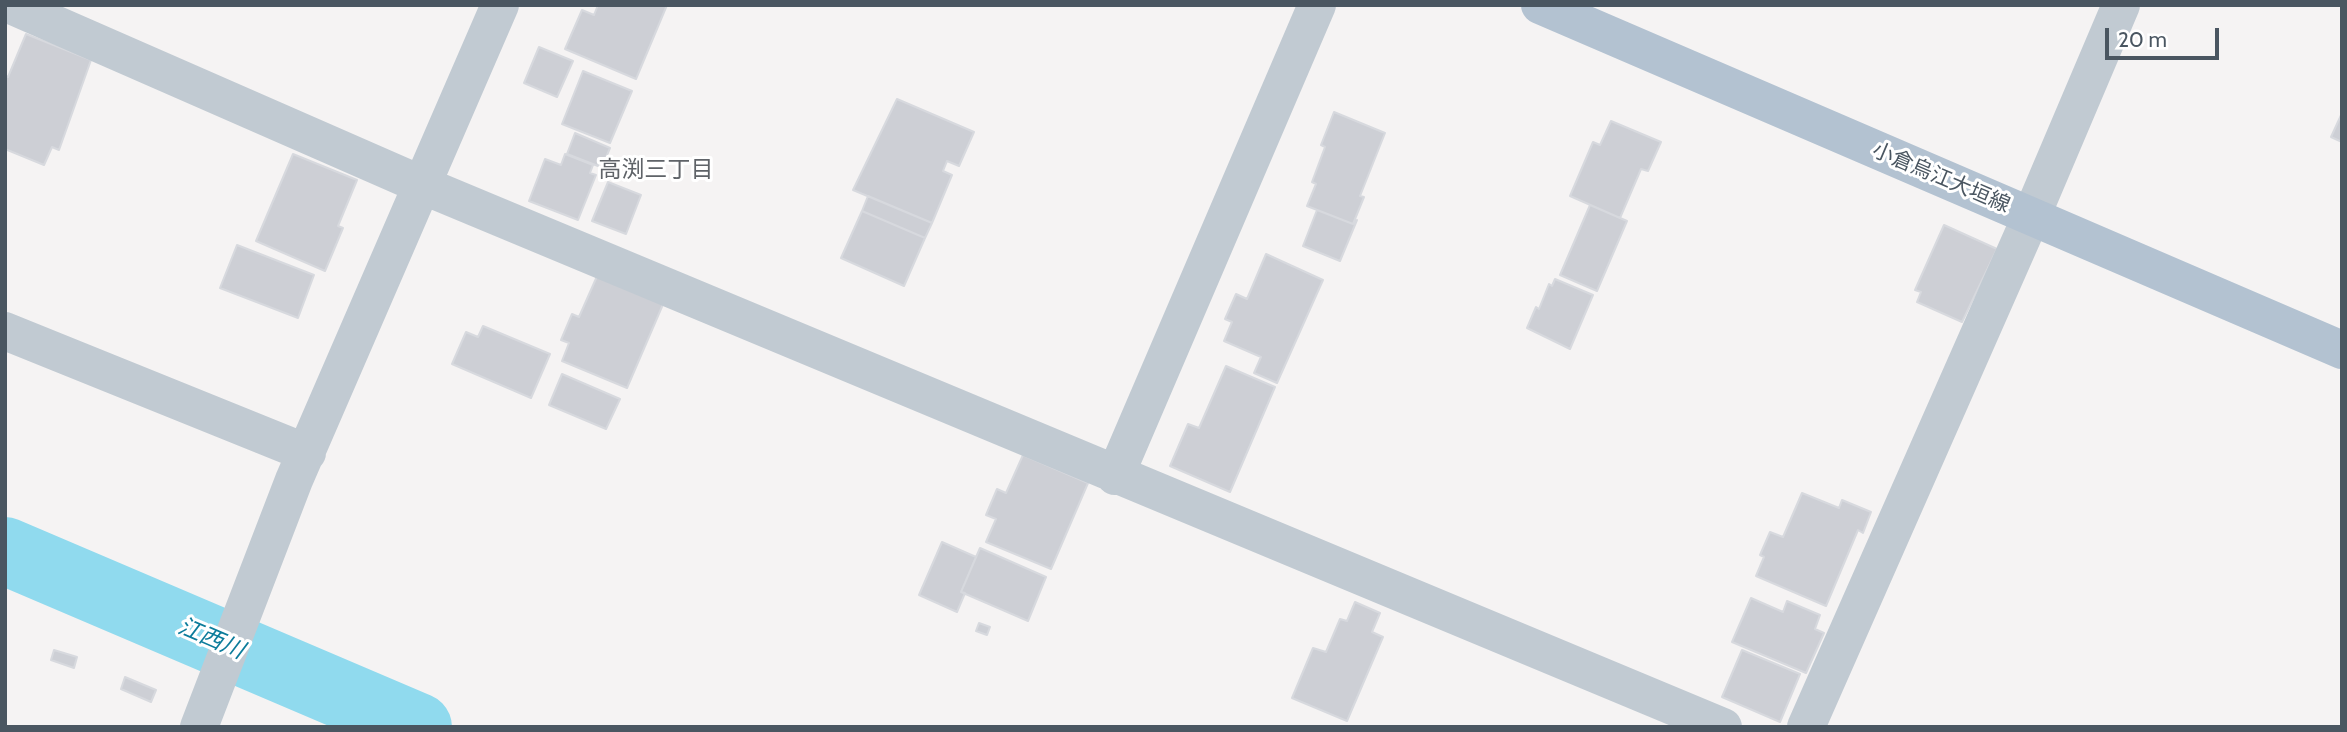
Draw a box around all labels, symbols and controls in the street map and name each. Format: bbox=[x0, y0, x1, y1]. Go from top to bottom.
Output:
scale bar bbox=[2109, 14, 2223, 58]
text: 20 m bbox=[2118, 27, 2167, 52]
street label: 小倉烏江大垣線 bbox=[1868, 138, 2014, 218]
district label: 高渕三丁目 bbox=[599, 156, 713, 184]
water label: 江西川 bbox=[174, 613, 248, 665]

